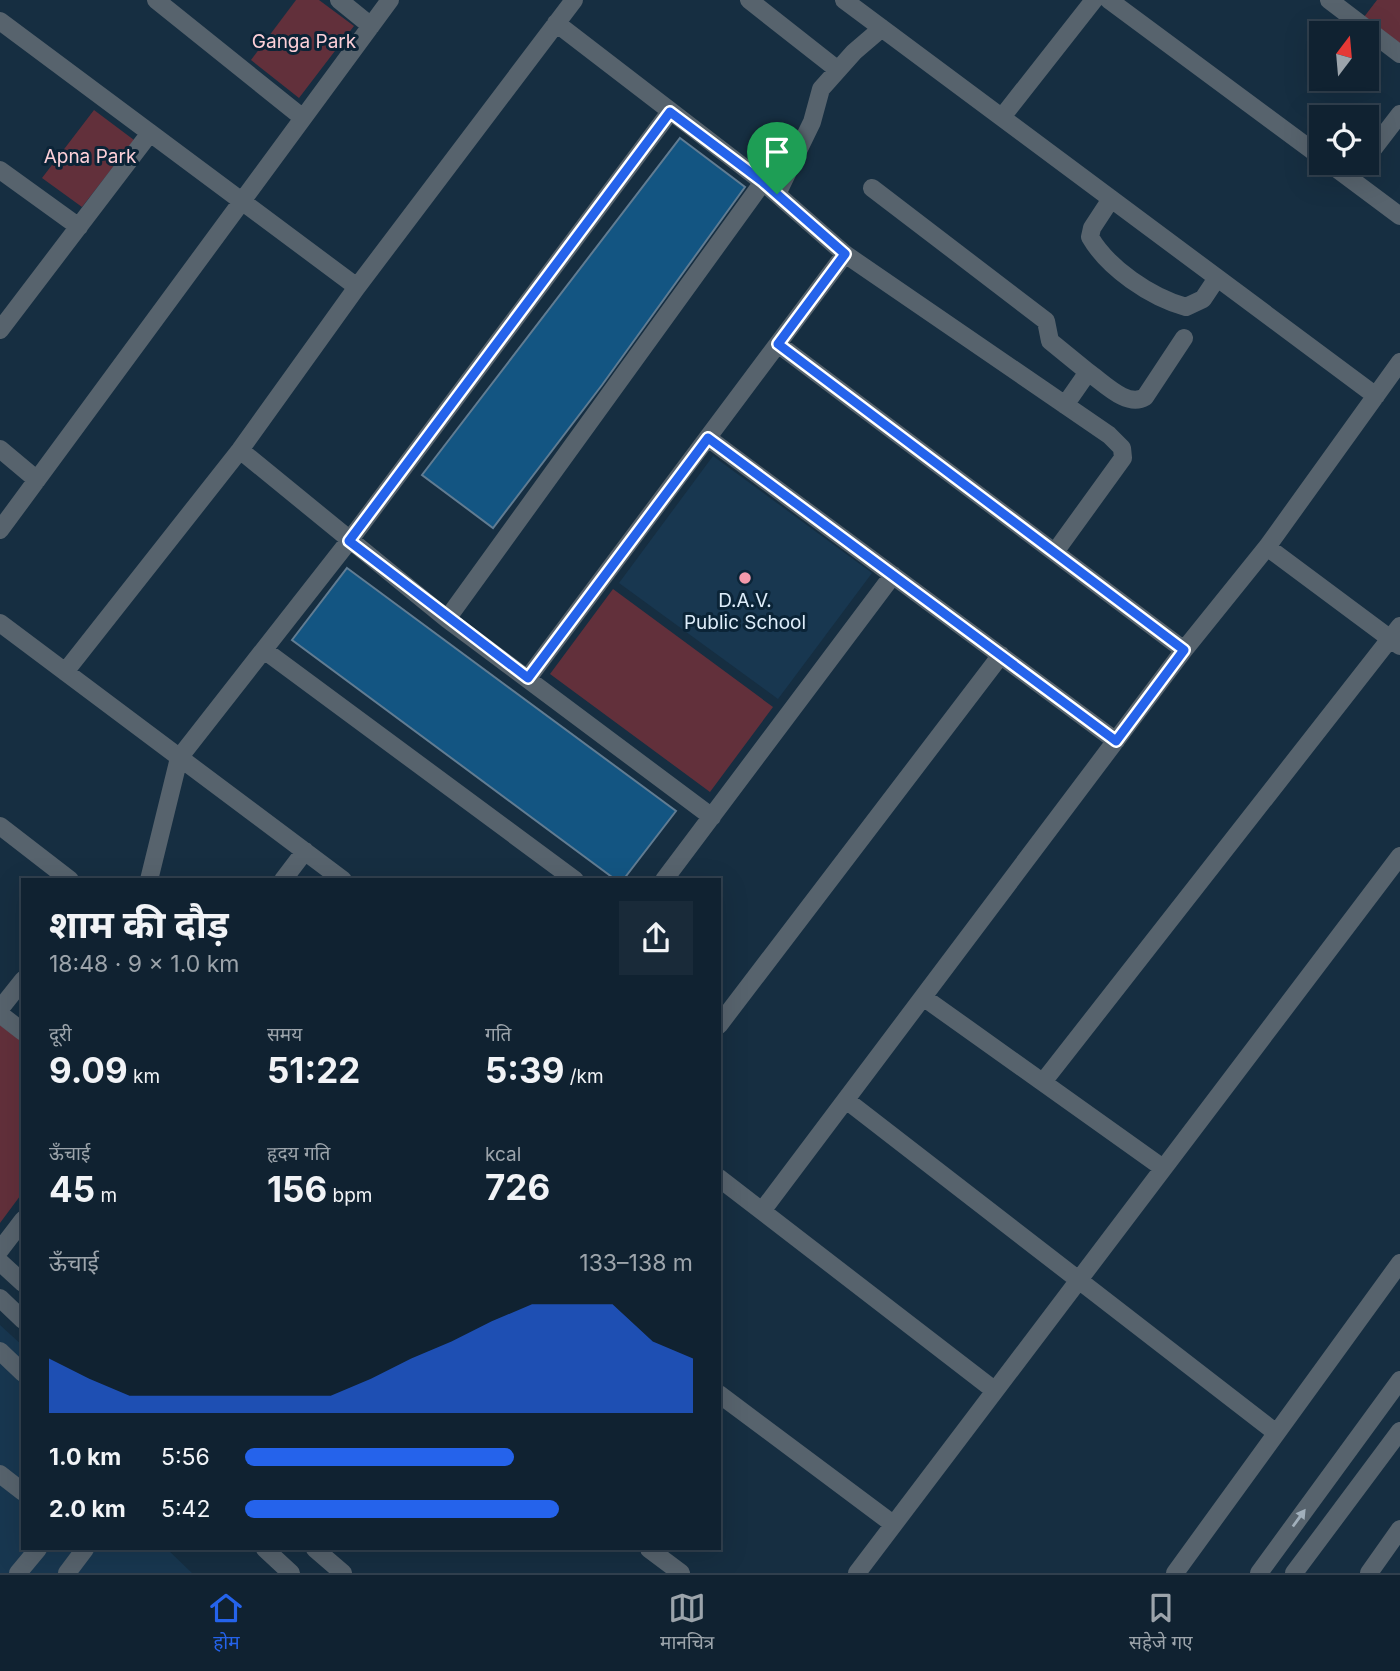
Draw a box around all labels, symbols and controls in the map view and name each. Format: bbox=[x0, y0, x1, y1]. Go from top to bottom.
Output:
north arrow bbox=[1309, 21, 1379, 91]
map controls bbox=[1309, 21, 1379, 175]
park label: Ganga Park bbox=[252, 30, 357, 53]
button: locate bbox=[1309, 105, 1379, 175]
pin bbox=[747, 122, 807, 194]
icon: arrive bbox=[758, 133, 796, 171]
park label: Apna Park bbox=[44, 145, 137, 168]
marker: D.A.V. Public School bbox=[737, 570, 753, 586]
place label: D.A.V. Public School bbox=[684, 589, 806, 634]
text: शाम की दौड़ bbox=[49, 901, 229, 947]
button: share bbox=[619, 901, 693, 975]
text: 18:48 · 9 × 1.0 km bbox=[49, 950, 239, 978]
text: दूरी bbox=[49, 1023, 72, 1046]
text: समय bbox=[267, 1023, 302, 1046]
text: गति bbox=[485, 1023, 511, 1046]
text: 9.09 bbox=[49, 1049, 128, 1091]
text: 51:22 bbox=[267, 1049, 360, 1091]
text: 5:39 bbox=[485, 1049, 564, 1091]
text: km bbox=[128, 1065, 160, 1088]
text: /km bbox=[564, 1065, 604, 1088]
text: ऊँचाई bbox=[49, 1142, 90, 1165]
text: हृदय गति bbox=[267, 1142, 330, 1165]
text: kcal bbox=[485, 1143, 521, 1166]
text: 726 bbox=[485, 1166, 550, 1208]
text: 45 bbox=[49, 1168, 95, 1210]
text: 156 bbox=[267, 1168, 327, 1210]
text: m bbox=[95, 1184, 117, 1207]
text: bpm bbox=[327, 1184, 372, 1207]
text: ऊँचाई bbox=[49, 1249, 99, 1277]
text: 133–138 m bbox=[579, 1249, 693, 1277]
text: 1.0 km bbox=[49, 1443, 121, 1471]
text: 5:56 bbox=[161, 1443, 210, 1471]
text: 2.0 km bbox=[49, 1495, 126, 1523]
text: 5:42 bbox=[161, 1495, 211, 1523]
one-way arrow bbox=[1292, 1509, 1306, 1527]
tab: होम bbox=[207, 1589, 245, 1657]
tab: मानचित्र bbox=[660, 1589, 714, 1657]
tab: सहेजे गए bbox=[1129, 1589, 1193, 1657]

